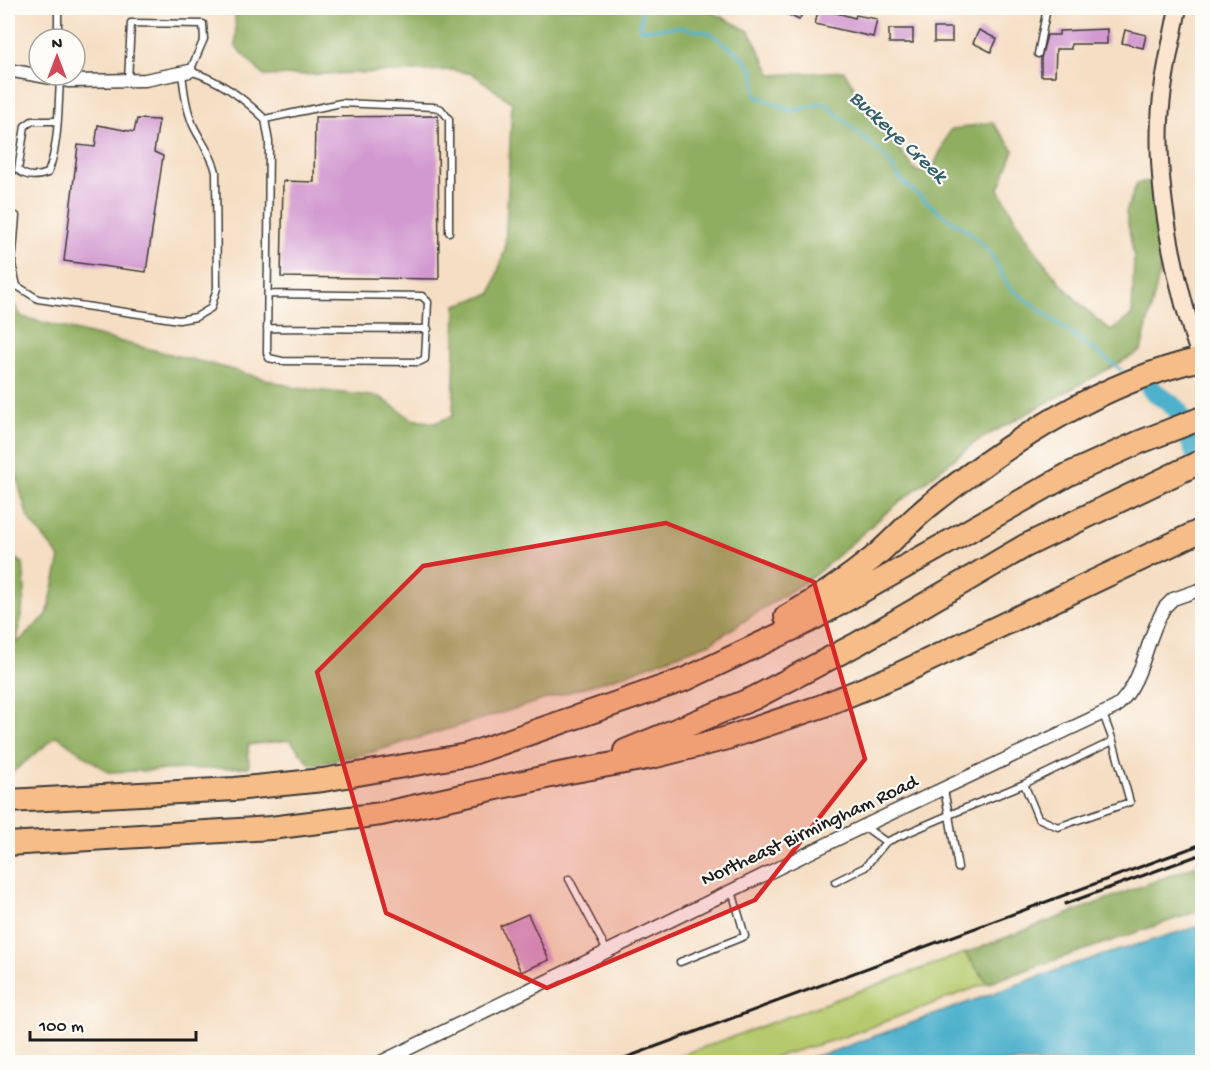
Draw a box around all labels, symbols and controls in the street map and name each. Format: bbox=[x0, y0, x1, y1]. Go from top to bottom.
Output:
north arrow bbox=[27, 27, 87, 87]
text: N bbox=[52, 36, 63, 55]
water label: Buckeye Creek bbox=[843, 87, 953, 191]
street label: Northeast Birmingham Road bbox=[698, 771, 924, 892]
scale bar bbox=[30, 1004, 196, 1042]
text: 100 m bbox=[38, 1017, 84, 1038]

